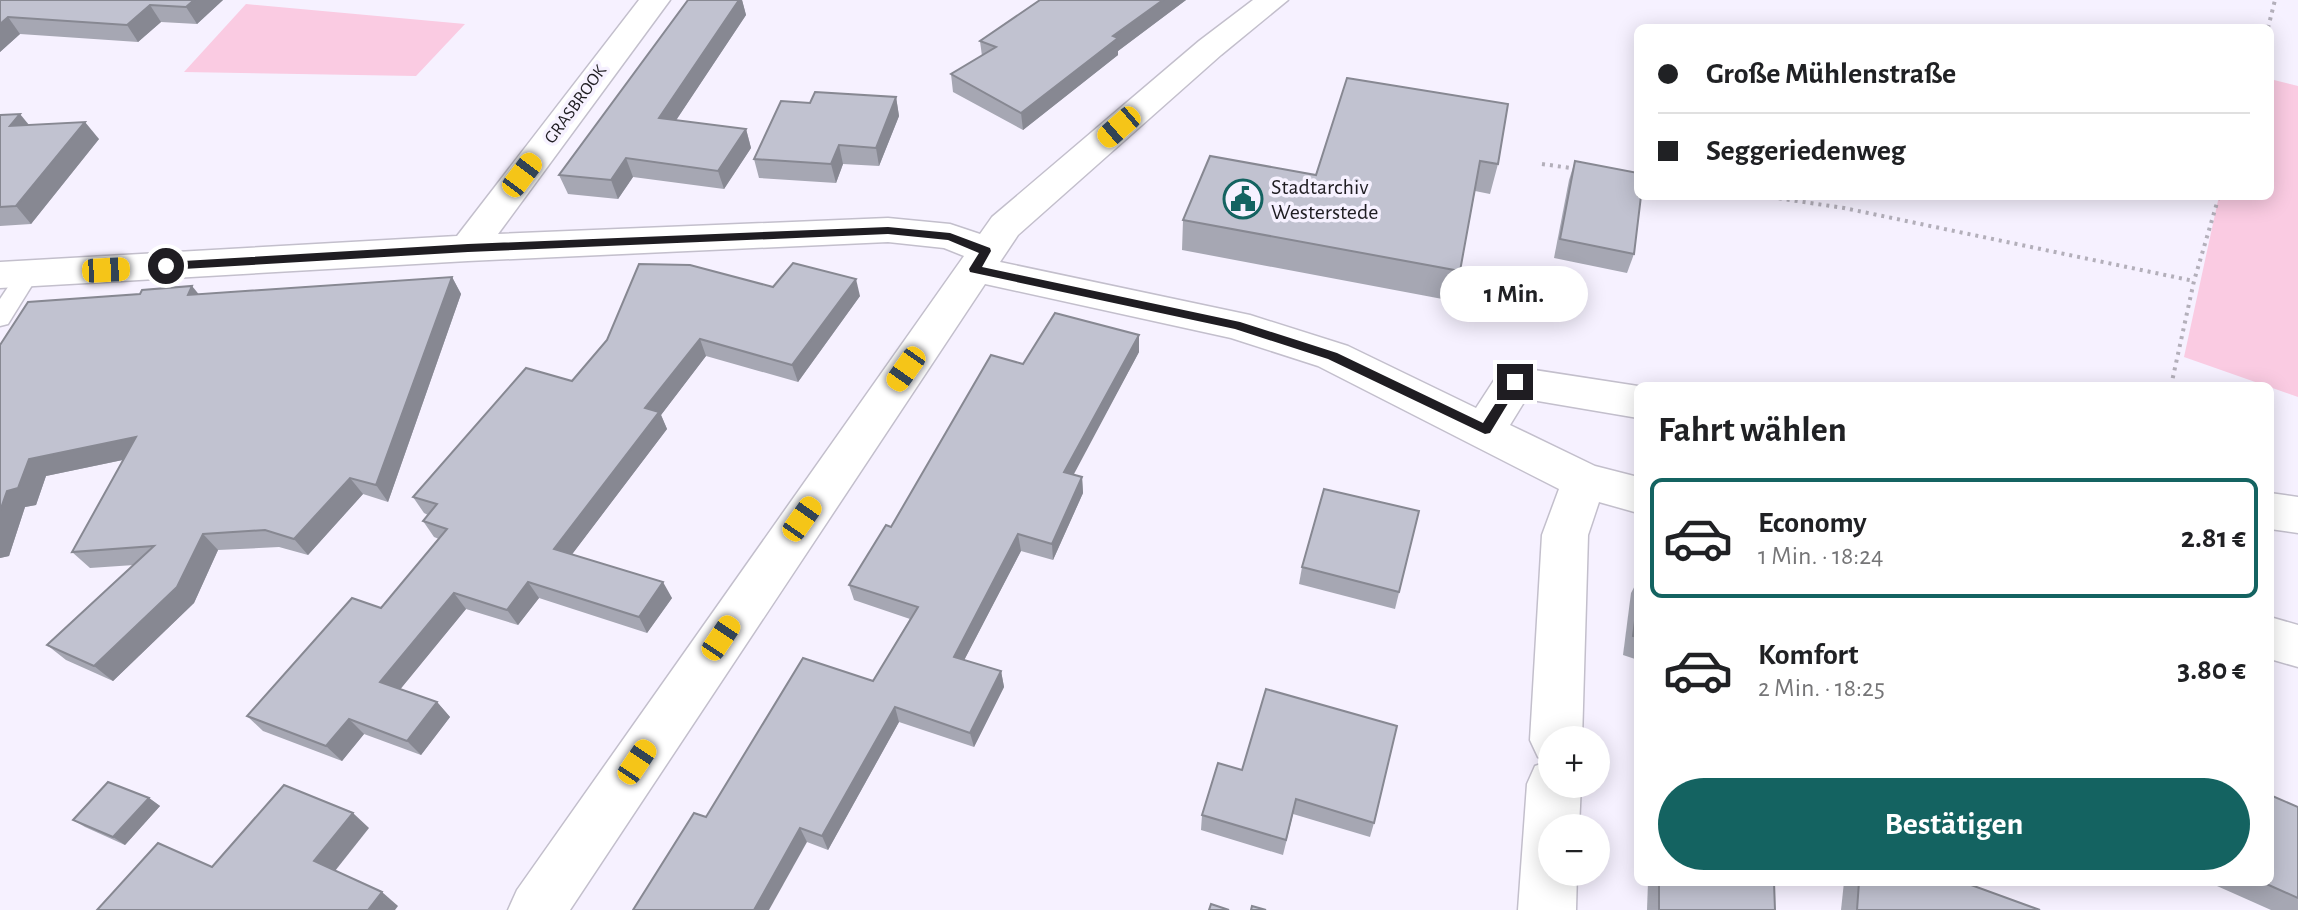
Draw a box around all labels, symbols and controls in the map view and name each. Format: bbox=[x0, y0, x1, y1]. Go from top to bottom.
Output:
text: Große Mühlenstraße bbox=[1706, 59, 1956, 89]
street label: GRASBROOK bbox=[542, 62, 610, 147]
car bbox=[1093, 102, 1145, 152]
text: Seggeriedenweg bbox=[1706, 136, 1906, 166]
car bbox=[498, 149, 546, 201]
place label: Stadtarchiv Westerstede bbox=[1271, 176, 1378, 223]
public building icon: Stadtarchiv Westerstede bbox=[1222, 178, 1264, 220]
route start bbox=[148, 248, 184, 284]
car bbox=[81, 257, 131, 283]
callout: 1 Min. bbox=[1441, 266, 1589, 322]
text: 1 Min. bbox=[1484, 281, 1544, 307]
car bbox=[882, 342, 930, 396]
route end bbox=[1497, 364, 1533, 400]
text: Fahrt wählen bbox=[1658, 412, 1847, 448]
car bbox=[778, 492, 826, 546]
icon: car bbox=[1662, 502, 1734, 574]
text: Economy bbox=[1758, 508, 1867, 538]
text: 2.81 € bbox=[2181, 523, 2246, 553]
text: 1 Min. · 18:24 bbox=[1758, 543, 1884, 569]
car bbox=[698, 611, 744, 665]
icon: car bbox=[1662, 634, 1734, 706]
text: Komfort bbox=[1758, 640, 1858, 670]
text: 3.80 € bbox=[2177, 655, 2246, 685]
text: 2 Min. · 18:25 bbox=[1758, 675, 1885, 701]
map controls bbox=[1538, 726, 1610, 886]
button: + bbox=[1538, 726, 1610, 798]
car bbox=[614, 735, 660, 789]
button: Bestätigen bbox=[1658, 778, 2250, 870]
button: − bbox=[1538, 814, 1610, 886]

